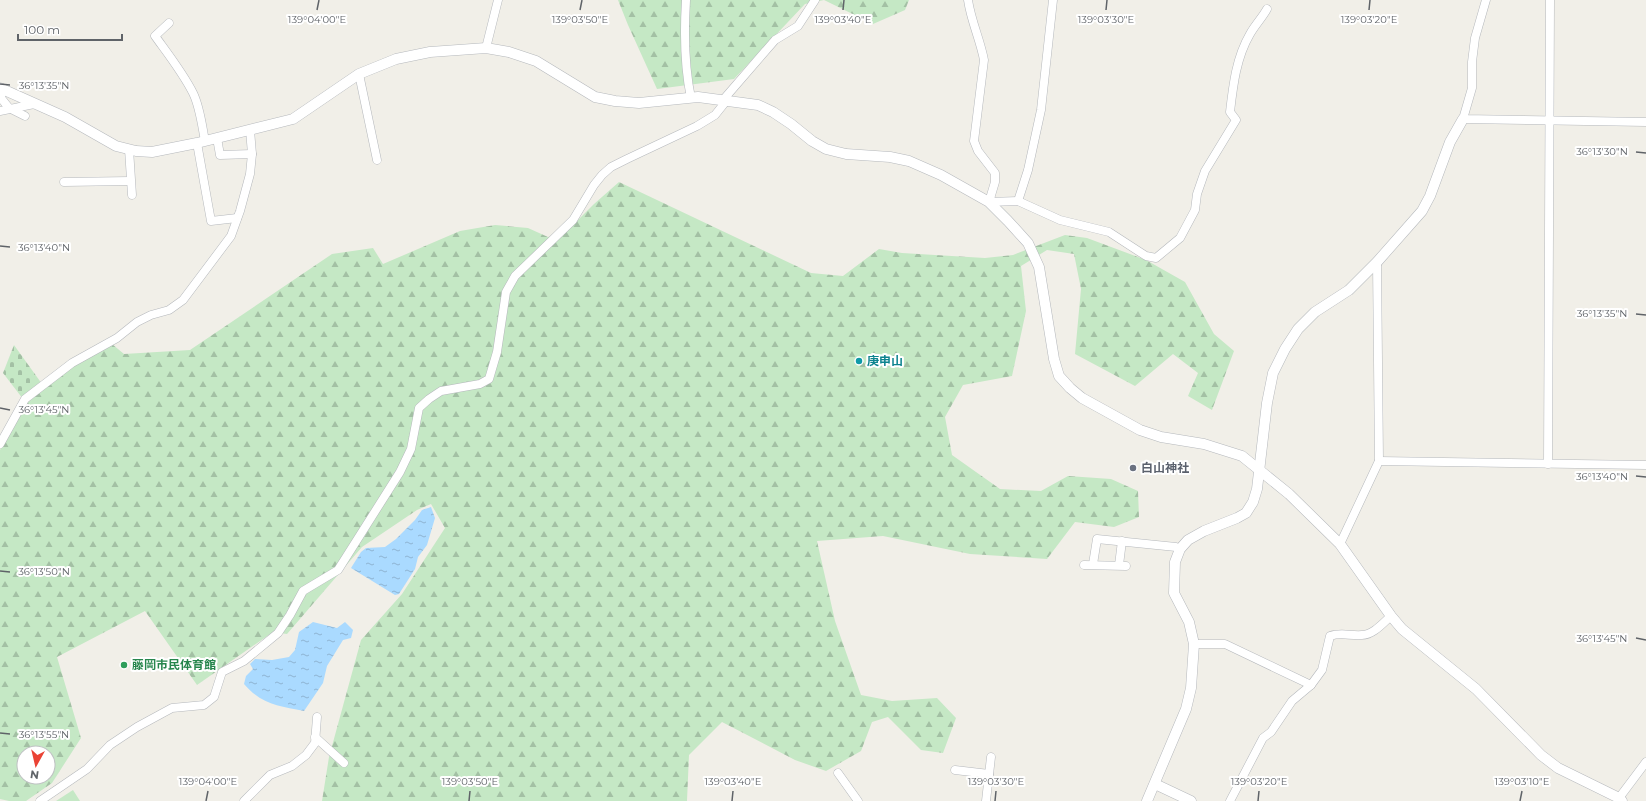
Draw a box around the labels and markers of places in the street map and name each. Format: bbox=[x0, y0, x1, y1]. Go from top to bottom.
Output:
place label: 庚申山 bbox=[867, 353, 903, 368]
marker: 庚申山 bbox=[854, 356, 864, 366]
place label: 白山神社 bbox=[1141, 460, 1189, 475]
marker: 白山神社 bbox=[1128, 463, 1138, 473]
place label: 藤岡市民体育館 bbox=[132, 657, 216, 672]
marker: 藤岡市民体育館 bbox=[119, 660, 129, 670]

